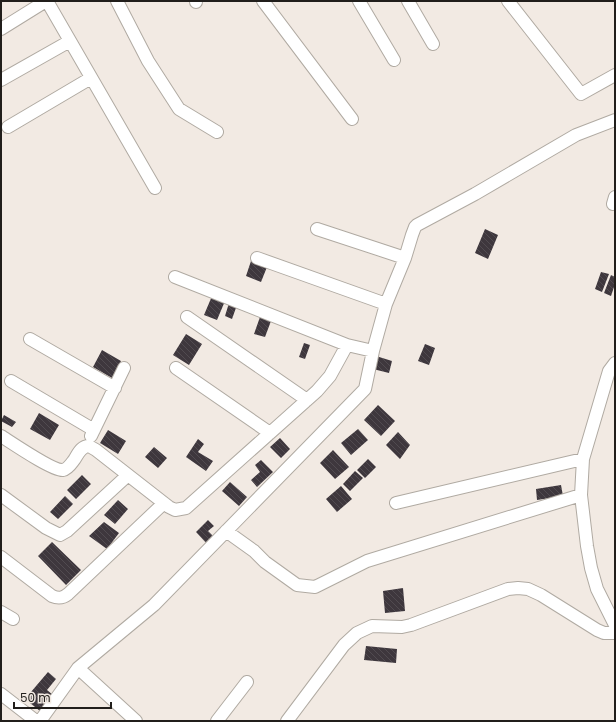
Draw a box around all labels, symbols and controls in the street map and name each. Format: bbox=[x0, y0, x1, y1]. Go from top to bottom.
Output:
scale bar bbox=[14, 684, 111, 710]
text: 50 m bbox=[20, 689, 51, 706]

